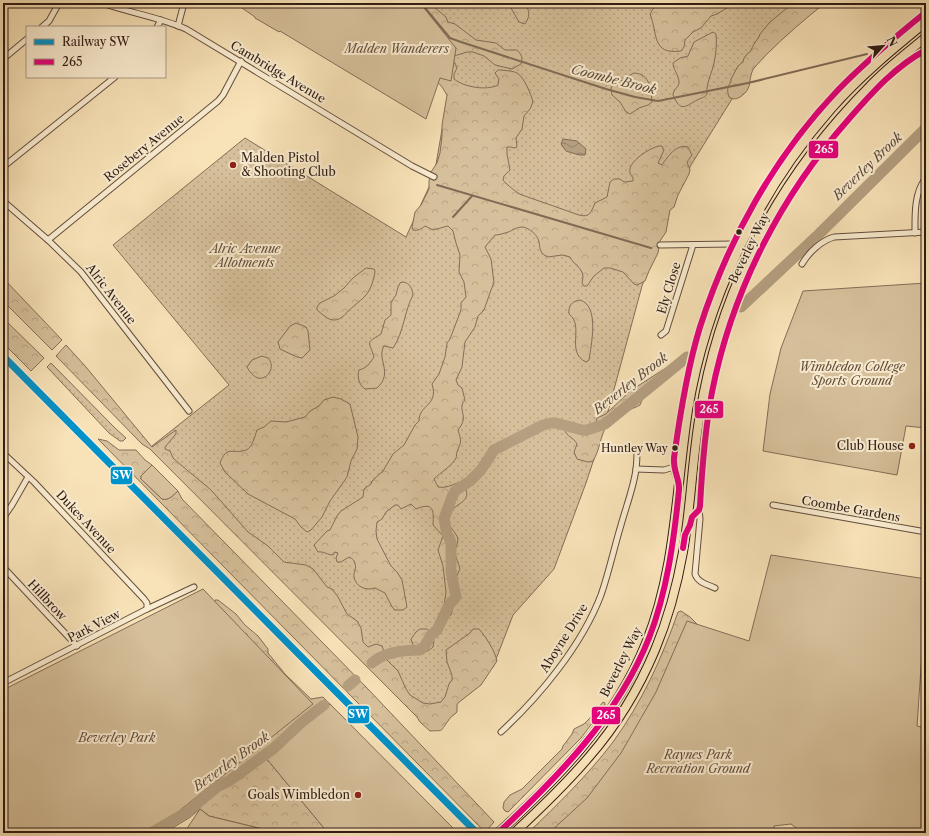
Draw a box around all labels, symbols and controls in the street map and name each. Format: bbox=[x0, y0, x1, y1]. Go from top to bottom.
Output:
legend bbox=[26, 26, 166, 78]
north arrow bbox=[863, 26, 903, 66]
text: Railway SW bbox=[62, 34, 130, 49]
text: N bbox=[884, 34, 901, 49]
street label: Cambridge Avenue bbox=[228, 37, 329, 106]
park label: Malden Wanderers bbox=[343, 41, 450, 56]
text: 265 bbox=[62, 54, 82, 69]
water label: Coombe Brook bbox=[570, 61, 658, 97]
street label: Rosebery Avenue bbox=[101, 111, 187, 184]
water label: Beverley Brook bbox=[828, 129, 905, 204]
line badge: 265 bbox=[808, 140, 839, 159]
text: 265 bbox=[814, 142, 834, 156]
place label: Malden Pistol & Shooting Club bbox=[241, 150, 336, 179]
marker: Malden Pistol & Shooting Club bbox=[228, 160, 238, 170]
street label: Beverley Way bbox=[725, 210, 772, 286]
unlabelled marker bbox=[734, 227, 744, 237]
park label: Alric Avenue Allotments bbox=[208, 241, 282, 270]
street label: Alric Avenue bbox=[82, 260, 140, 327]
street label: Ely Close bbox=[654, 260, 684, 316]
water label: Beverley Brook bbox=[589, 349, 671, 418]
park label: Wimbledon College Sports Ground bbox=[799, 359, 906, 388]
line badge: 265 bbox=[694, 400, 724, 419]
text: 265 bbox=[699, 402, 719, 416]
place label: Club House bbox=[837, 438, 904, 453]
place label: Huntley Way bbox=[601, 441, 669, 455]
marker: Club House bbox=[907, 441, 917, 451]
marker: Huntley Way bbox=[670, 443, 680, 453]
line badge: SW bbox=[110, 466, 133, 485]
text: SW bbox=[112, 468, 133, 482]
street label: Dukes Avenue bbox=[53, 487, 120, 557]
street label: Coombe Gardens bbox=[801, 492, 902, 525]
street label: Hillbrow bbox=[25, 576, 71, 624]
street label: Aboyne Drive bbox=[536, 600, 591, 676]
street label: Park View bbox=[65, 605, 124, 645]
street label: Beverley Way bbox=[596, 624, 645, 699]
line badge: SW bbox=[347, 705, 370, 724]
line badge: 265 bbox=[591, 706, 621, 725]
text: SW bbox=[348, 707, 369, 721]
text: 265 bbox=[596, 708, 616, 722]
water label: Beverley Brook bbox=[189, 728, 272, 795]
park label: Beverley Park bbox=[78, 730, 156, 745]
park label: Raynes Park Recreation Ground bbox=[645, 747, 752, 776]
place label: Goals Wimbledon bbox=[247, 787, 350, 802]
marker: Goals Wimbledon bbox=[353, 790, 363, 800]

